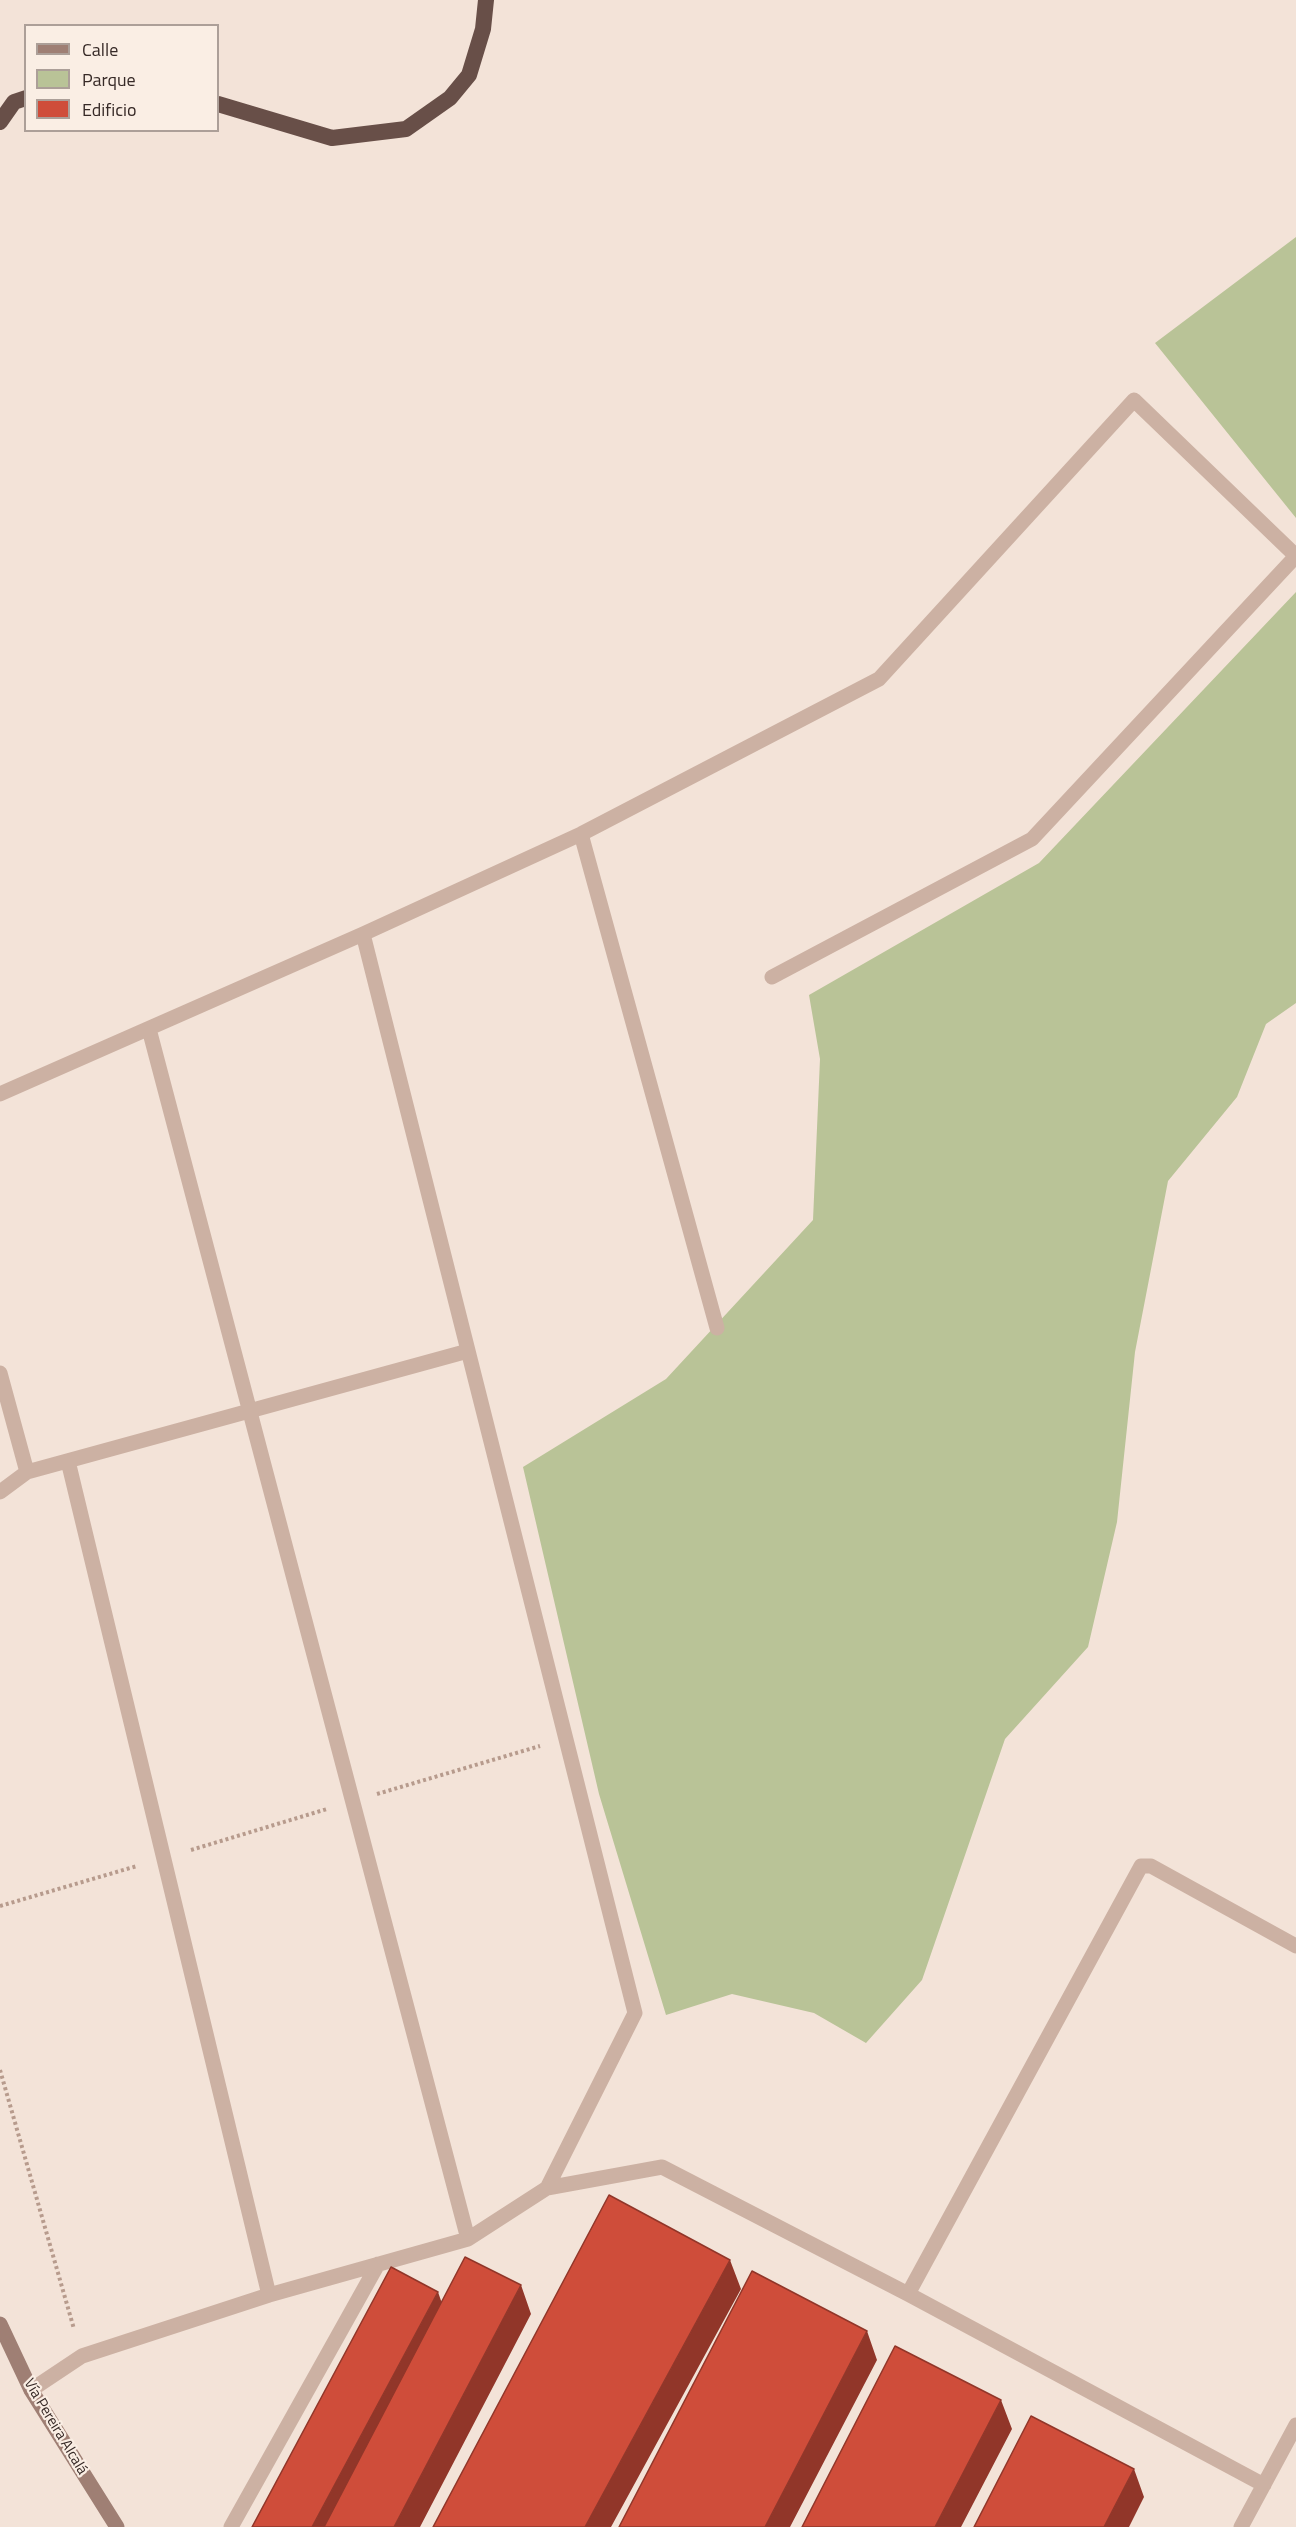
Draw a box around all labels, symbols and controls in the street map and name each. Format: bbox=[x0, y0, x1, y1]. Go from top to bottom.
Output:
legend bbox=[24, 24, 219, 132]
text: Calle bbox=[82, 36, 118, 63]
text: Parque bbox=[82, 66, 136, 93]
text: Edificio bbox=[82, 96, 136, 123]
street label: Vía Pereira Alcalá bbox=[19, 2376, 91, 2478]

